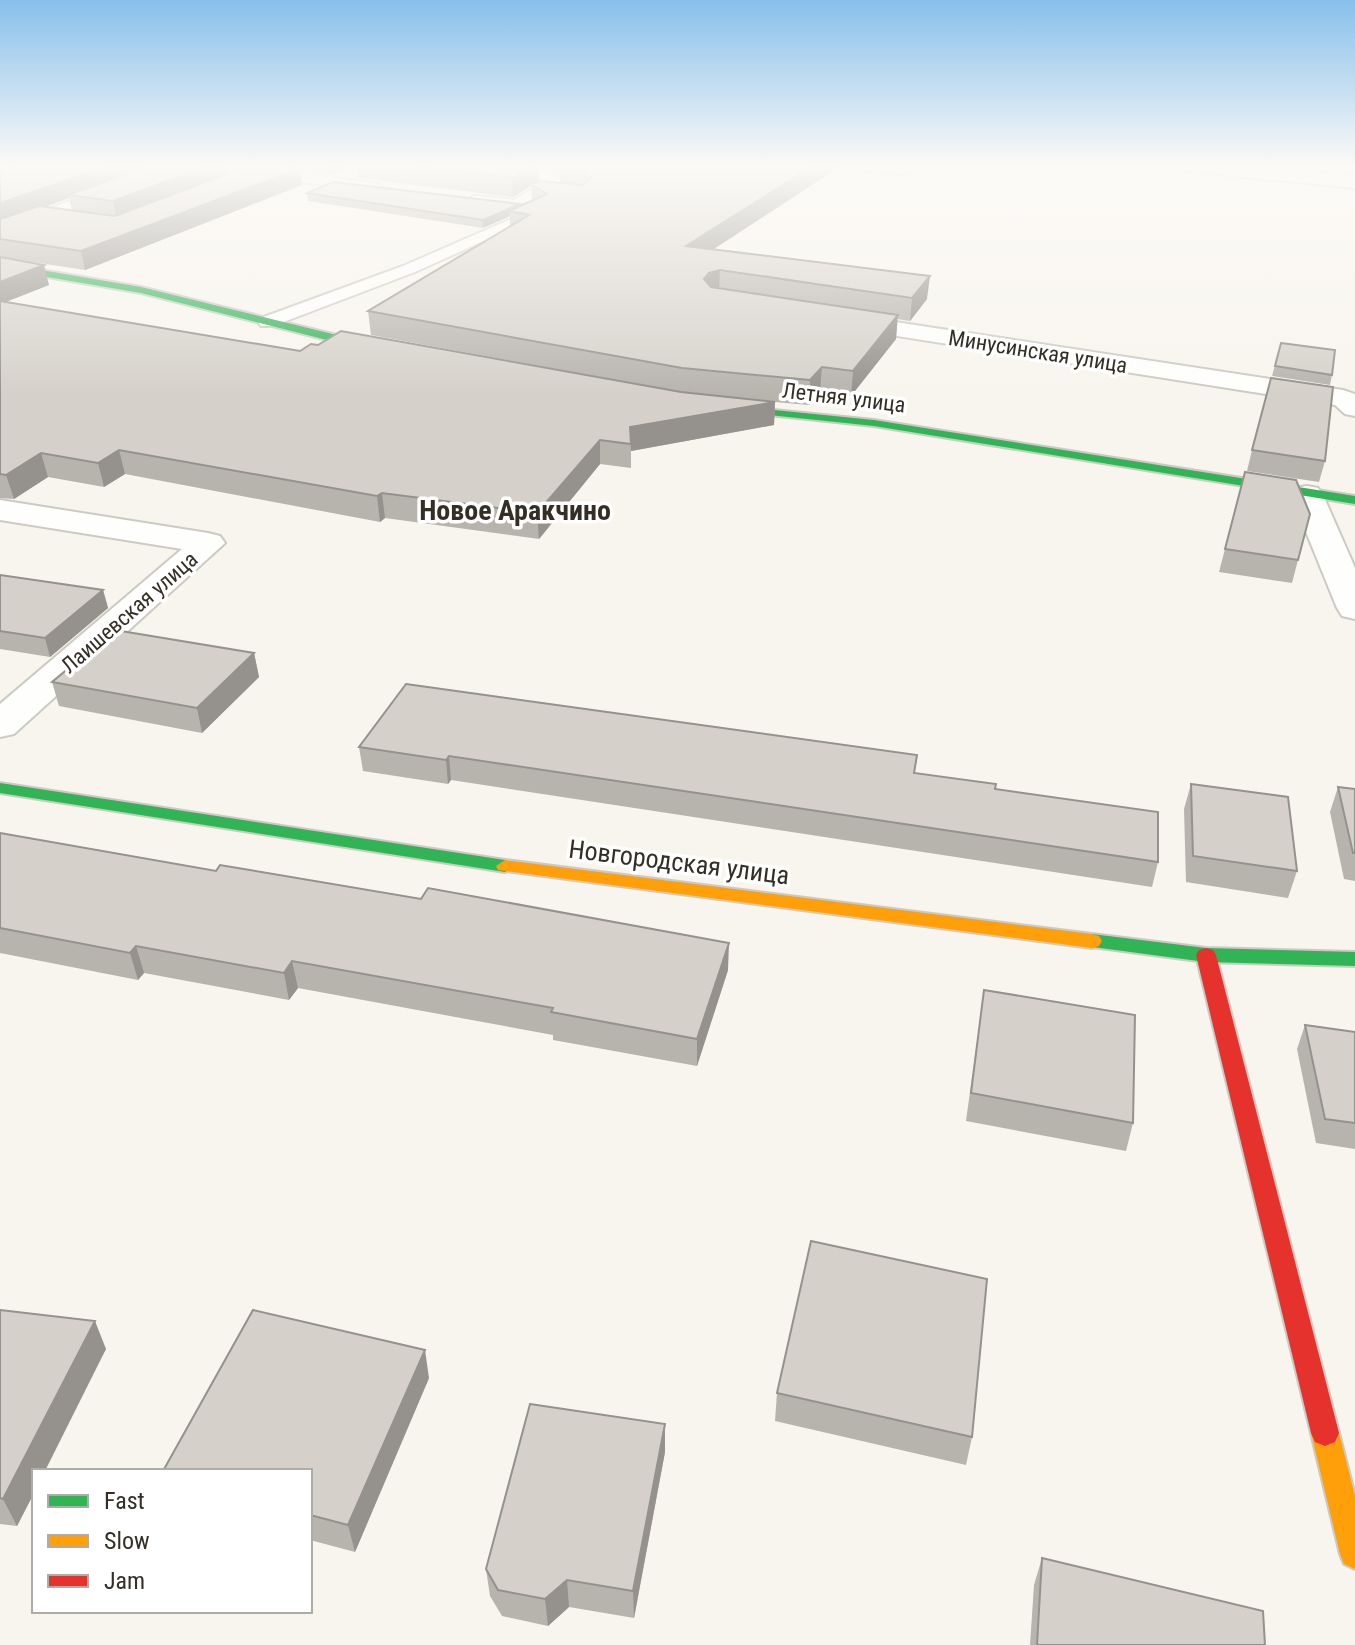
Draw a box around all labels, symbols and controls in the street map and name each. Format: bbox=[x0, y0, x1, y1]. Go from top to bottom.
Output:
street label: Минусинская улица bbox=[947, 325, 1129, 378]
street label: Летняя улица bbox=[781, 378, 907, 417]
district label: Новое Аракчино bbox=[419, 494, 611, 527]
street label: Лаишевская улица bbox=[56, 546, 203, 678]
street label: Новгородская улица bbox=[567, 834, 791, 890]
legend bbox=[32, 1469, 312, 1613]
text: Fast bbox=[104, 1487, 145, 1515]
text: Slow bbox=[104, 1527, 150, 1555]
text: Jam bbox=[104, 1567, 145, 1595]

